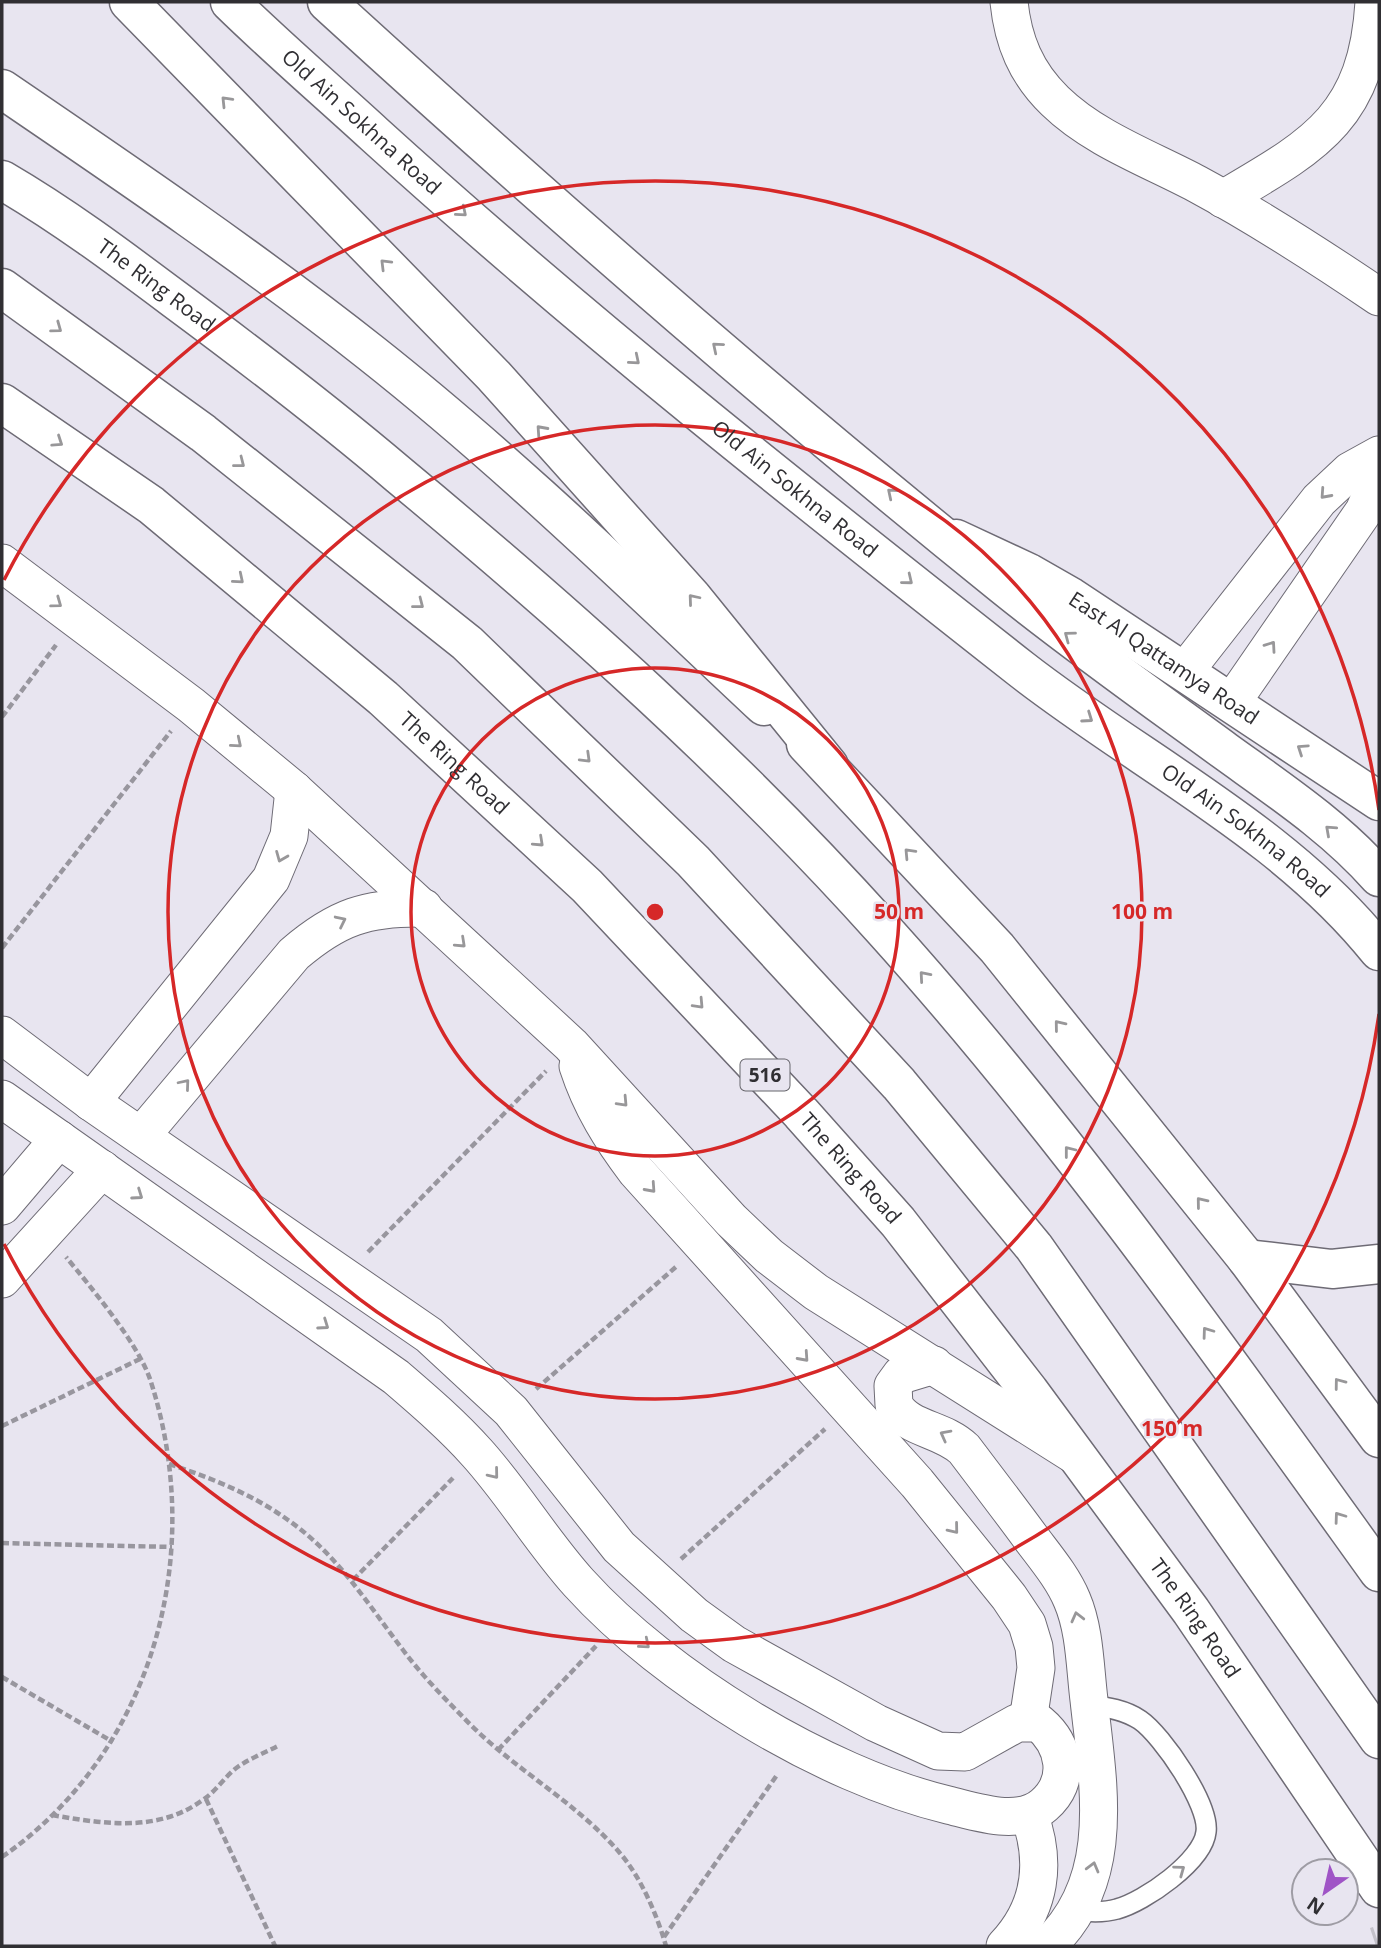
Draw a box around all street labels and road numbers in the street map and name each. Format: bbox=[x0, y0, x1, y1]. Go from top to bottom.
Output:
street label: Old Ain Sokhna Road bbox=[276, 42, 447, 201]
street label: The Ring Road bbox=[92, 232, 221, 338]
street label: Old Ain Sokhna Road bbox=[706, 413, 884, 564]
street label: East Al Qattamya Road bbox=[1064, 584, 1265, 731]
street label: The Ring Road bbox=[394, 705, 516, 820]
street label: Old Ain Sokhna Road bbox=[1156, 757, 1337, 903]
road number: 516 bbox=[740, 1060, 790, 1091]
street label: The Ring Road bbox=[794, 1106, 908, 1229]
street label: The Ring Road bbox=[1144, 1552, 1247, 1683]

